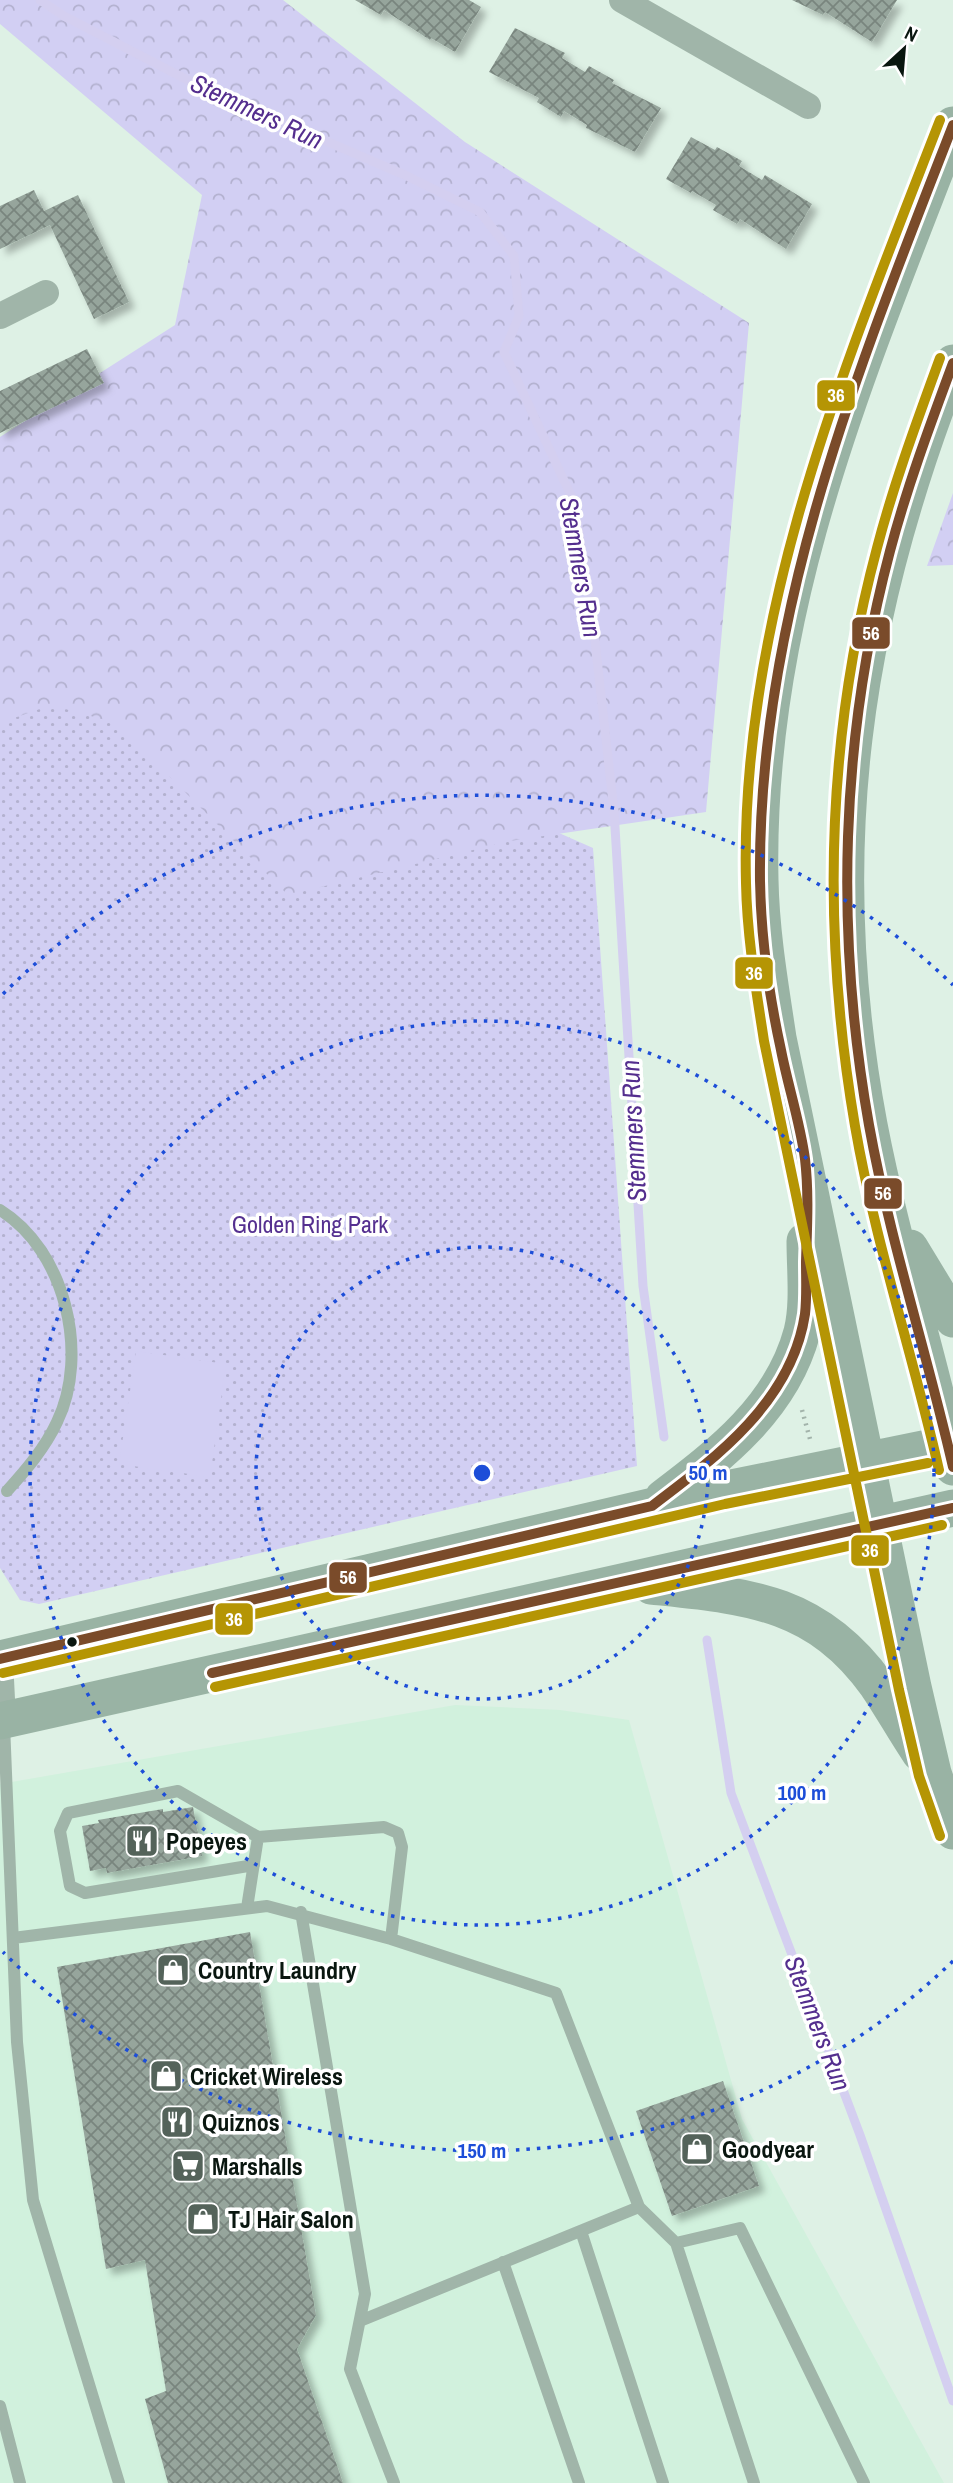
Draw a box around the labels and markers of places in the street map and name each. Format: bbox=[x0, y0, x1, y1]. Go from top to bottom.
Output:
centre of rings bbox=[470, 1461, 494, 1485]
unlabelled marker bbox=[65, 1635, 79, 1649]
restaurant icon: Popeyes bbox=[123, 1822, 161, 1860]
place label: Popeyes bbox=[166, 1825, 247, 1857]
shop icon: Country Laundry bbox=[154, 1951, 192, 1989]
place label: Country Laundry bbox=[198, 1954, 357, 1986]
shop icon: Cricket Wireless bbox=[147, 2057, 185, 2095]
place label: Cricket Wireless bbox=[190, 2060, 343, 2092]
restaurant icon: Quiznos bbox=[158, 2103, 196, 2141]
place label: Quiznos bbox=[202, 2106, 280, 2138]
shop icon: Goodyear bbox=[678, 2130, 716, 2168]
place label: Goodyear bbox=[722, 2133, 814, 2165]
supermarket icon: Marshalls bbox=[169, 2147, 207, 2185]
place label: Marshalls bbox=[212, 2150, 303, 2182]
shop icon: TJ Hair Salon bbox=[184, 2200, 222, 2238]
place label: TJ Hair Salon bbox=[228, 2203, 354, 2235]

